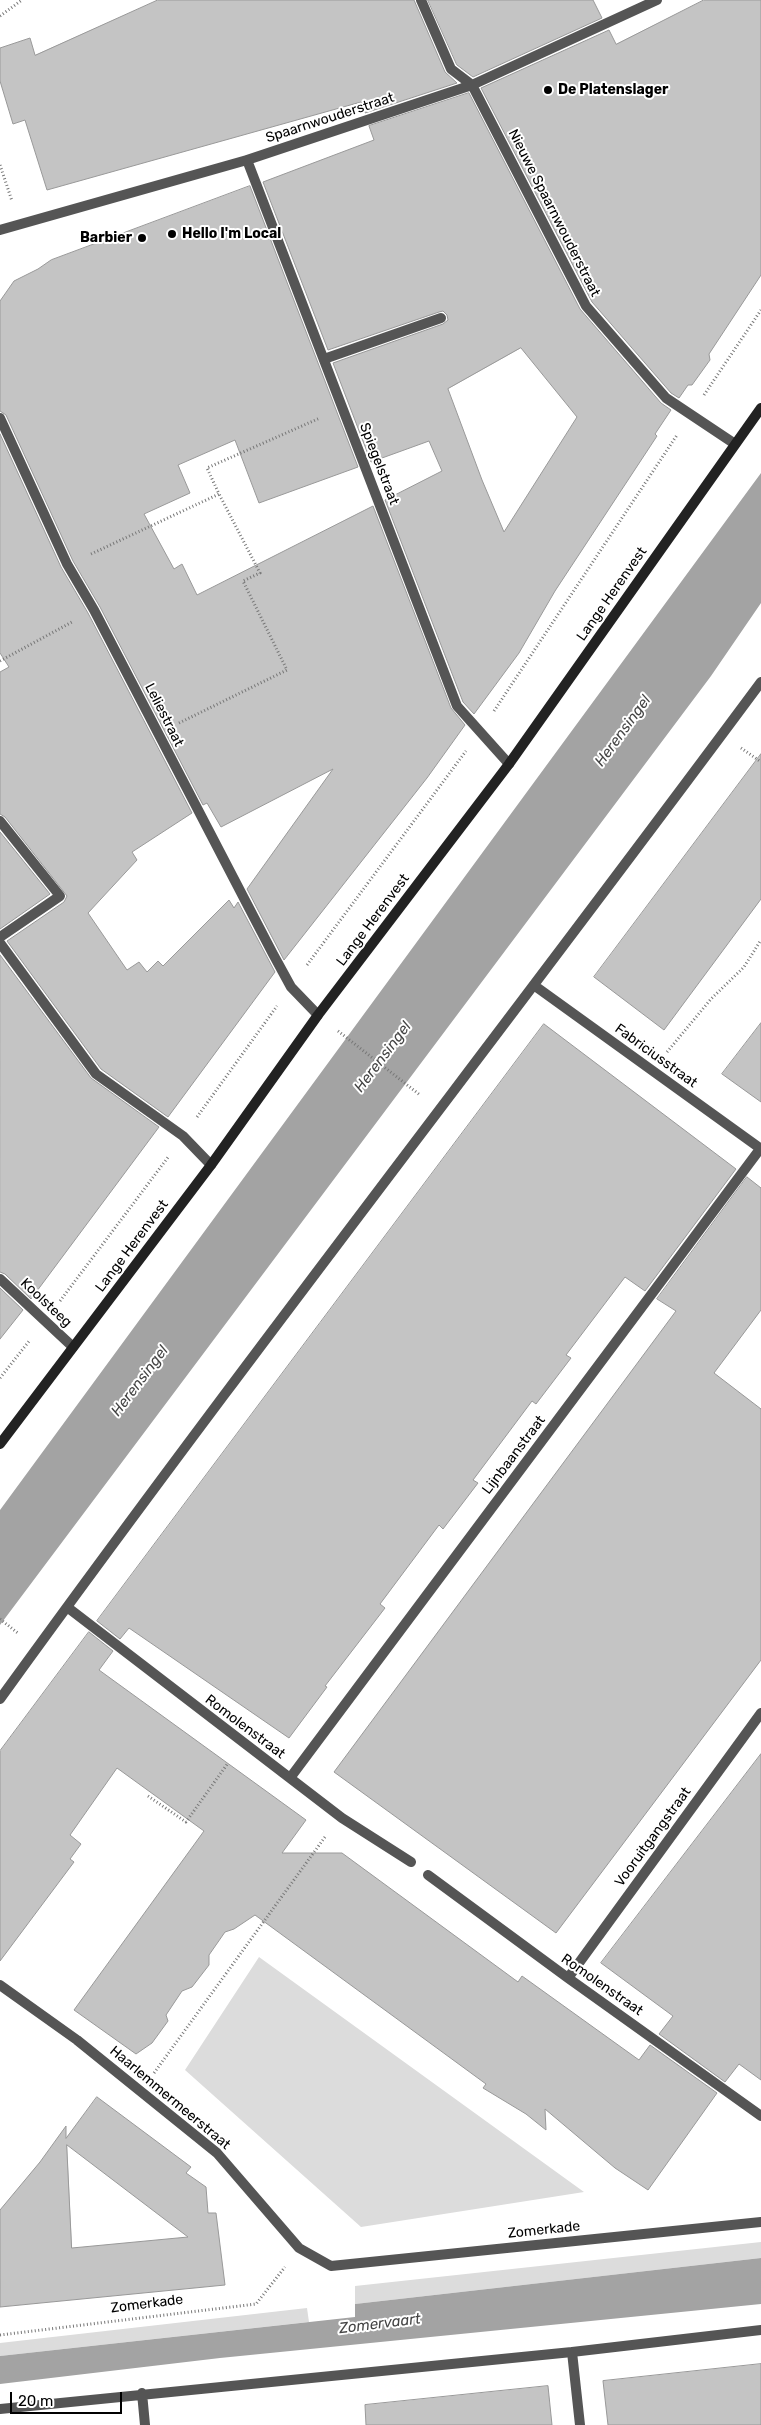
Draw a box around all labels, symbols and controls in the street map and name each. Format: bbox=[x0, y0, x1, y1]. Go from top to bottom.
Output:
place label: De Platenslager bbox=[558, 82, 668, 98]
marker: De Platenslager bbox=[542, 84, 554, 96]
street label: Spaarnwouderstraat bbox=[264, 89, 396, 147]
street label: Nieuwe Spaarnwouderstraat bbox=[504, 127, 604, 299]
place label: Hello I'm Local bbox=[182, 226, 281, 242]
marker: Hello I'm Local bbox=[166, 228, 178, 240]
place label: Barbier bbox=[80, 230, 132, 246]
marker: Barbier bbox=[136, 232, 148, 244]
street label: Spiegelstraat bbox=[356, 421, 402, 507]
street label: Lange Herenvest bbox=[573, 544, 651, 644]
street label: Leliestraat bbox=[141, 681, 187, 749]
water label: Herensingel bbox=[591, 692, 655, 770]
street label: Lange Herenvest bbox=[333, 871, 413, 969]
water label: Herensingel bbox=[351, 1018, 415, 1096]
street label: Fabriciusstraat bbox=[611, 1020, 701, 1092]
street label: Lange Herenvest bbox=[92, 1197, 172, 1295]
street label: Koolsteeg bbox=[17, 1275, 75, 1331]
water label: Herensingel bbox=[108, 1342, 172, 1420]
street label: Lijnbaanstraat bbox=[479, 1412, 549, 1498]
street label: Romolenstraat bbox=[202, 1691, 288, 1763]
street label: Vooruitgangstraat bbox=[611, 1784, 695, 1890]
street label: Romolenstraat bbox=[558, 1951, 646, 2019]
street label: Haarlemmermeerstraat bbox=[106, 2043, 234, 2153]
street label: Zomerkade bbox=[507, 2218, 581, 2242]
street label: Zomerkade bbox=[110, 2291, 184, 2317]
water label: Zomervaart bbox=[338, 2310, 422, 2338]
scale bar bbox=[12, 2382, 125, 2414]
text: 20 m bbox=[18, 2392, 53, 2410]

